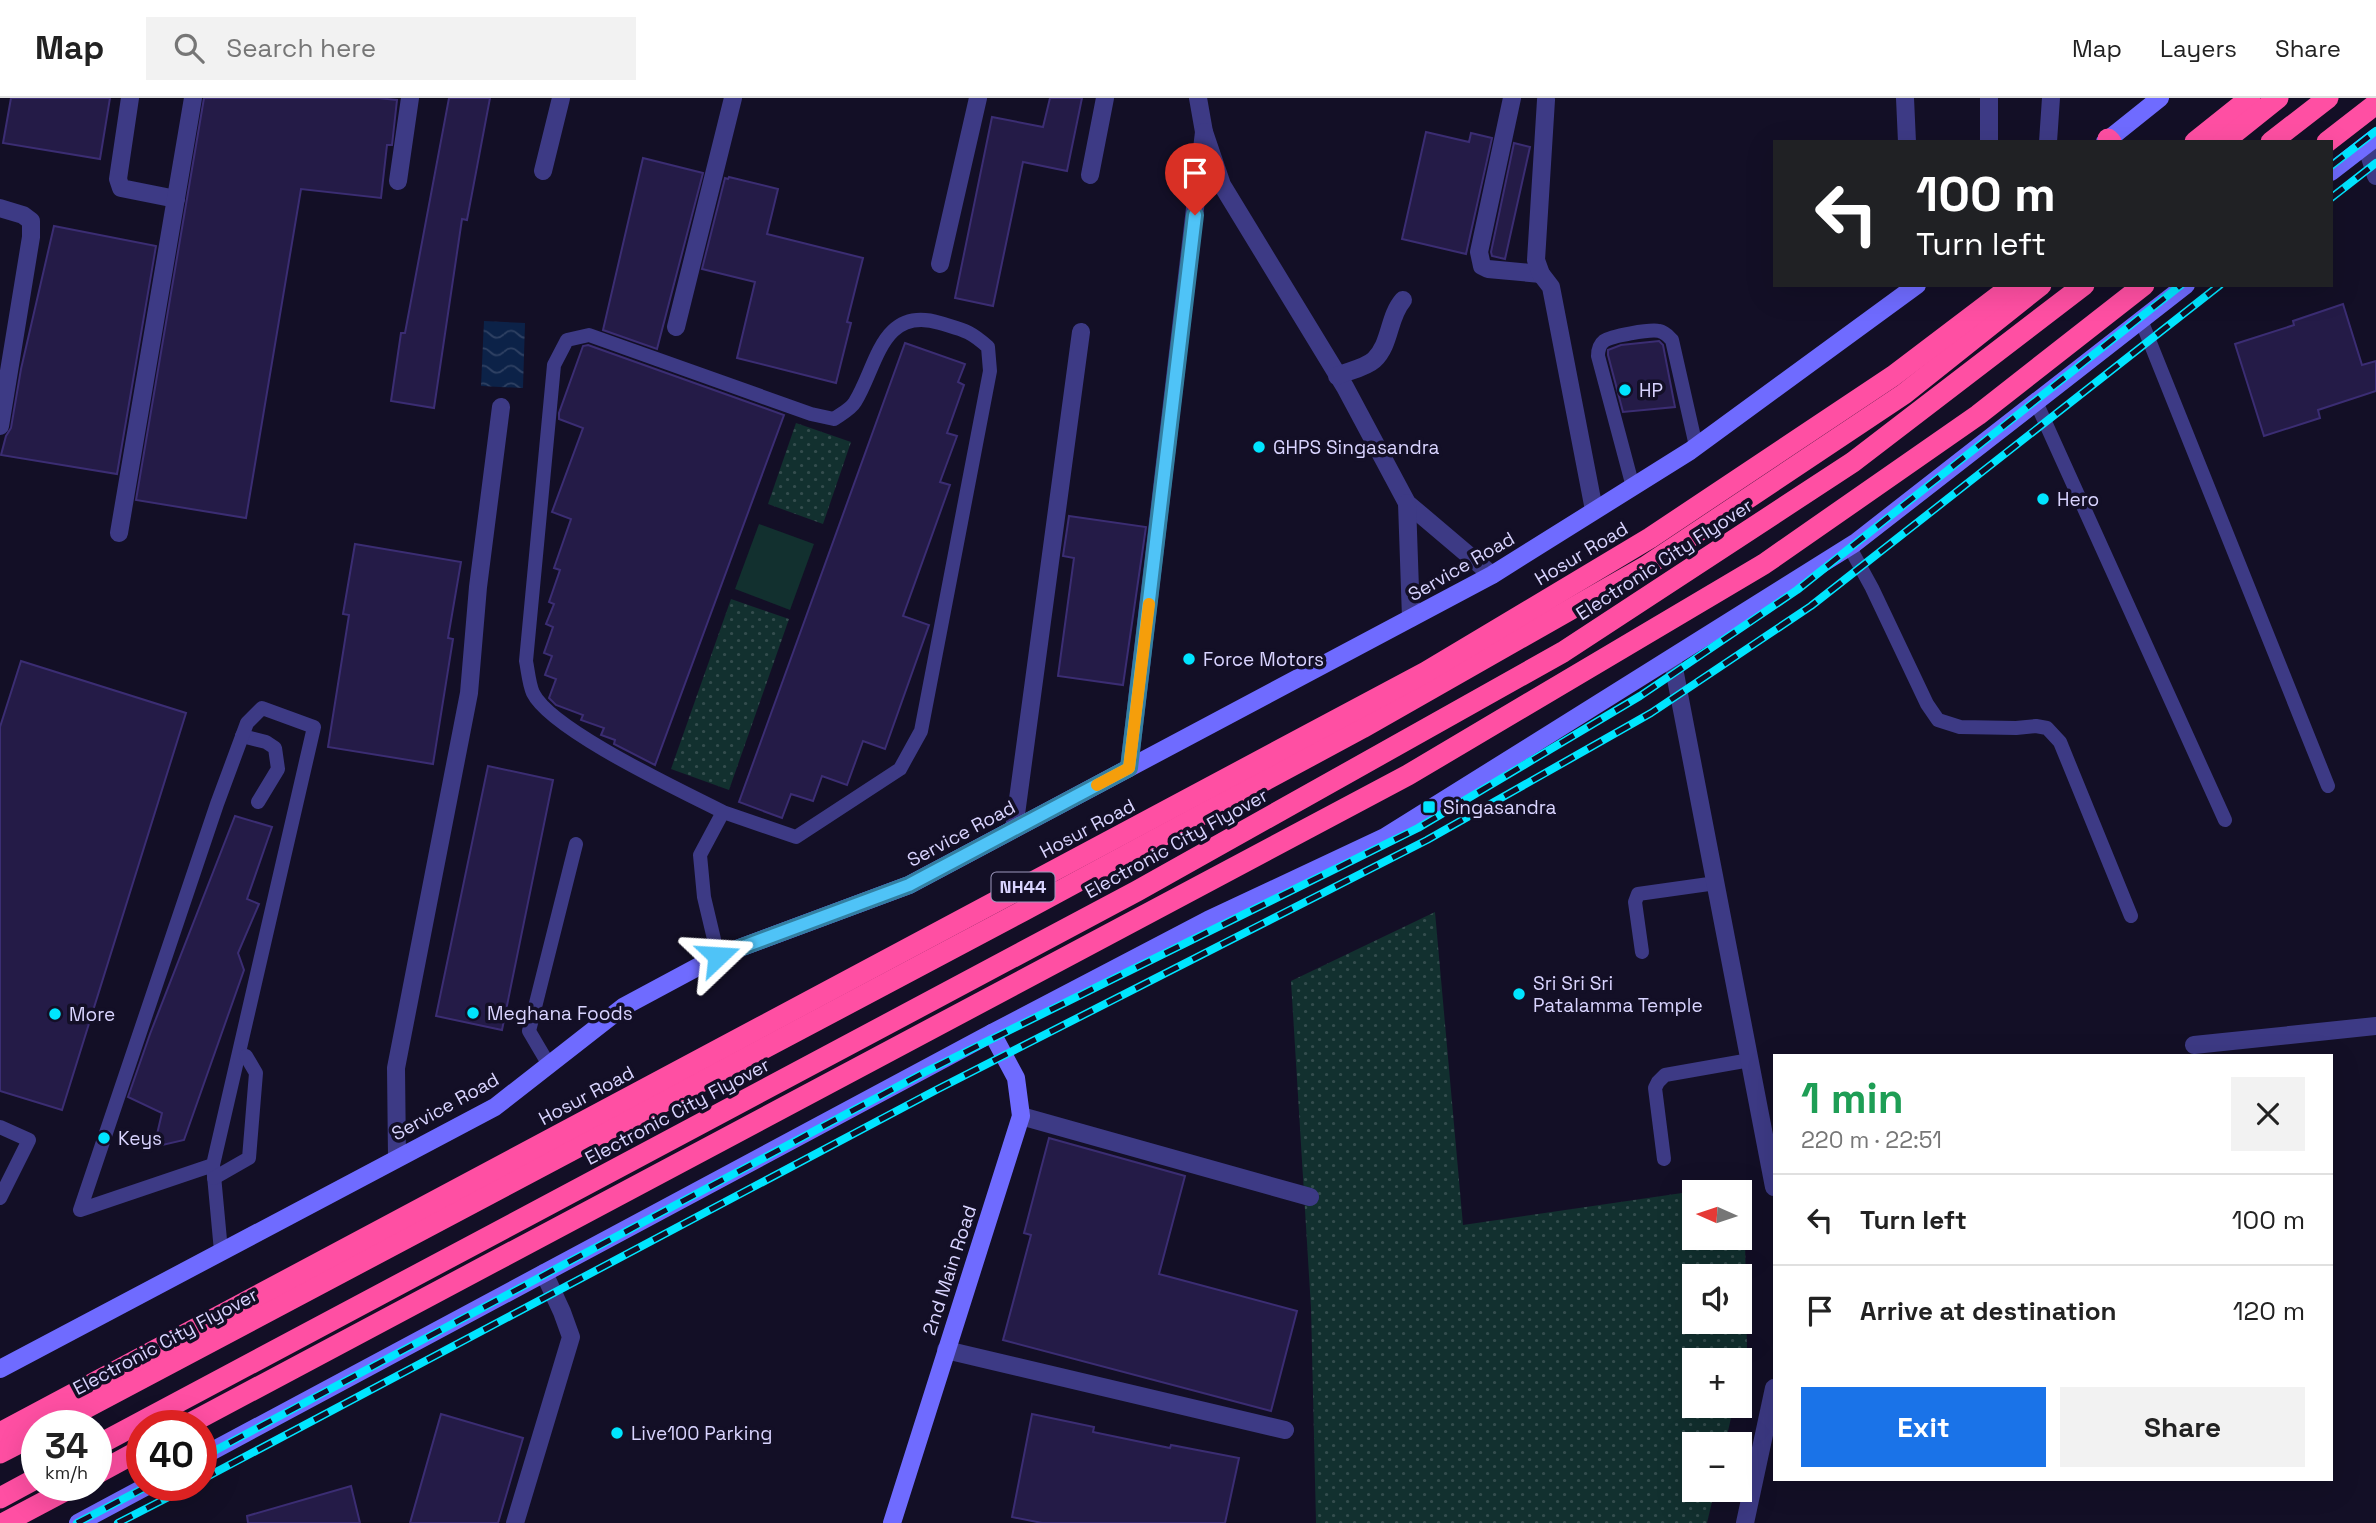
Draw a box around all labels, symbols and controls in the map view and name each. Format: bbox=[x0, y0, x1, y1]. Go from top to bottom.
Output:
search box bbox=[146, 17, 636, 80]
text: Map bbox=[35, 27, 104, 69]
icon: search bbox=[170, 29, 208, 67]
text: Search here bbox=[226, 31, 376, 65]
text: Map bbox=[2072, 33, 2122, 64]
text: Layers bbox=[2160, 33, 2237, 64]
text: Share bbox=[2275, 33, 2341, 64]
pin bbox=[1165, 143, 1225, 215]
icon: arrive bbox=[1176, 154, 1214, 192]
text: 100 m bbox=[1916, 163, 2056, 225]
icon: left bbox=[1801, 168, 1892, 259]
text: Turn left bbox=[1916, 224, 2046, 264]
place label: HP bbox=[1639, 378, 1663, 403]
marker: HP bbox=[1617, 382, 1633, 398]
place label: GHPS Singasandra bbox=[1273, 435, 1440, 460]
marker: GHPS Singasandra bbox=[1251, 439, 1267, 455]
place label: Hero bbox=[2057, 487, 2099, 512]
marker: Hero bbox=[2035, 491, 2051, 507]
street label: Electronic City Flyover bbox=[1571, 493, 1757, 626]
street label: Hosur Road bbox=[1530, 516, 1632, 591]
street label: Service Road bbox=[1403, 526, 1519, 607]
place label: Force Motors bbox=[1203, 647, 1324, 672]
marker: Force Motors bbox=[1181, 651, 1197, 667]
street label: Electronic City Flyover bbox=[1080, 783, 1272, 904]
street label: Hosur Road bbox=[1035, 793, 1139, 864]
street label: Service Road bbox=[903, 794, 1020, 872]
place label: Singasandra bbox=[1443, 795, 1557, 820]
marker: Singasandra bbox=[1421, 799, 1437, 815]
road number: NH44 bbox=[992, 872, 1054, 902]
position arrow bbox=[681, 919, 755, 993]
place label: Sri Sri Sri Patalamma Temple bbox=[1533, 971, 1703, 1018]
marker: Sri Sri Sri Patalamma Temple bbox=[1511, 986, 1527, 1002]
place label: Meghana Foods bbox=[487, 1001, 633, 1026]
place label: More bbox=[69, 1002, 115, 1027]
marker: Meghana Foods bbox=[465, 1005, 481, 1021]
marker: More bbox=[47, 1006, 63, 1022]
street label: Electronic City Flyover bbox=[581, 1052, 774, 1171]
street label: Hosur Road bbox=[534, 1060, 638, 1131]
street label: Service Road bbox=[387, 1067, 503, 1146]
text: 1 min bbox=[1801, 1072, 1904, 1125]
button: close bbox=[2231, 1077, 2305, 1151]
text: 220 m · 22:51 bbox=[1801, 1125, 1942, 1155]
place label: Keys bbox=[118, 1126, 162, 1151]
marker: Keys bbox=[96, 1130, 112, 1146]
north arrow bbox=[1682, 1180, 1752, 1250]
map controls bbox=[1682, 1180, 1752, 1502]
icon: left bbox=[1801, 1201, 1839, 1239]
street label: 2nd Main Road bbox=[917, 1202, 982, 1338]
text: Turn left bbox=[1860, 1203, 1967, 1237]
text: 100 m bbox=[2232, 1203, 2305, 1237]
button: sound bbox=[1682, 1264, 1752, 1334]
street label: Electronic City Flyover bbox=[69, 1282, 262, 1401]
icon: arrive bbox=[1801, 1292, 1839, 1330]
text: Arrive at destination bbox=[1860, 1294, 2117, 1328]
text: 120 m bbox=[2233, 1294, 2305, 1328]
button: + bbox=[1682, 1348, 1752, 1418]
button: Exit bbox=[1801, 1387, 2046, 1467]
button: Share bbox=[2060, 1387, 2305, 1467]
speed limit sign: 40 bbox=[126, 1410, 217, 1501]
place label: Live100 Parking bbox=[631, 1421, 772, 1446]
text: 34 bbox=[45, 1424, 88, 1468]
marker: Live100 Parking bbox=[609, 1425, 625, 1441]
button: − bbox=[1682, 1432, 1752, 1502]
text: km/h bbox=[45, 1461, 88, 1484]

